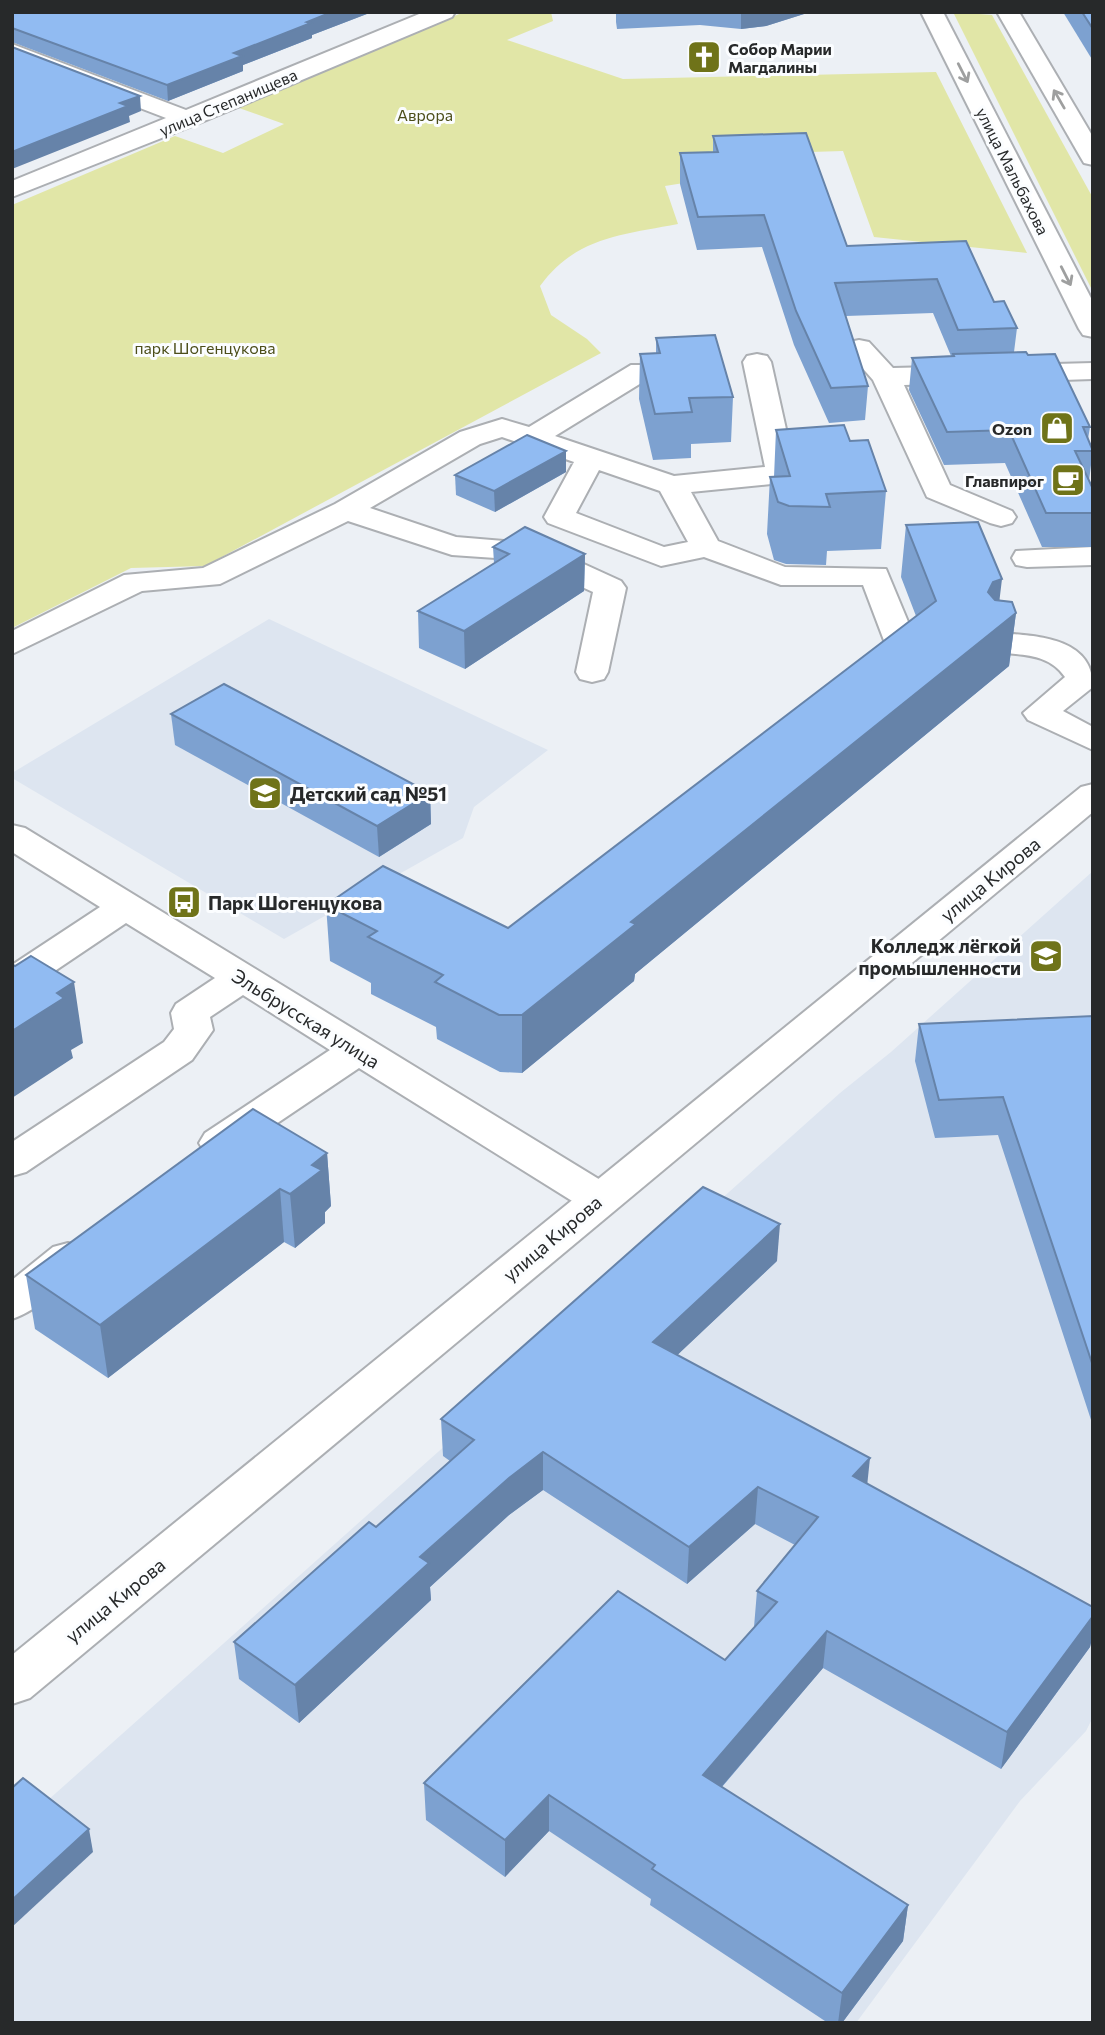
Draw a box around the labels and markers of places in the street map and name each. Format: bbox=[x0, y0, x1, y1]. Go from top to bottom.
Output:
church icon: Собор Марии Магдалины bbox=[685, 38, 723, 76]
place label: Собор Марии Магдалины bbox=[728, 39, 832, 76]
shop icon: Ozon bbox=[1038, 409, 1076, 447]
place label: Ozon bbox=[992, 419, 1032, 438]
cafe icon: Главпирог bbox=[1049, 461, 1087, 499]
place label: Главпирог bbox=[965, 471, 1044, 490]
school or university icon: Детский сад №51 bbox=[246, 774, 284, 812]
place label: Детский сад №51 bbox=[290, 782, 447, 805]
bus stop icon: Парк Шогенцукова bbox=[165, 883, 203, 921]
place label: Парк Шогенцукова bbox=[208, 891, 382, 914]
place label: Колледж лёгкой промышленности bbox=[859, 934, 1021, 979]
school or university icon: Колледж лёгкой промышленности bbox=[1027, 937, 1065, 975]

